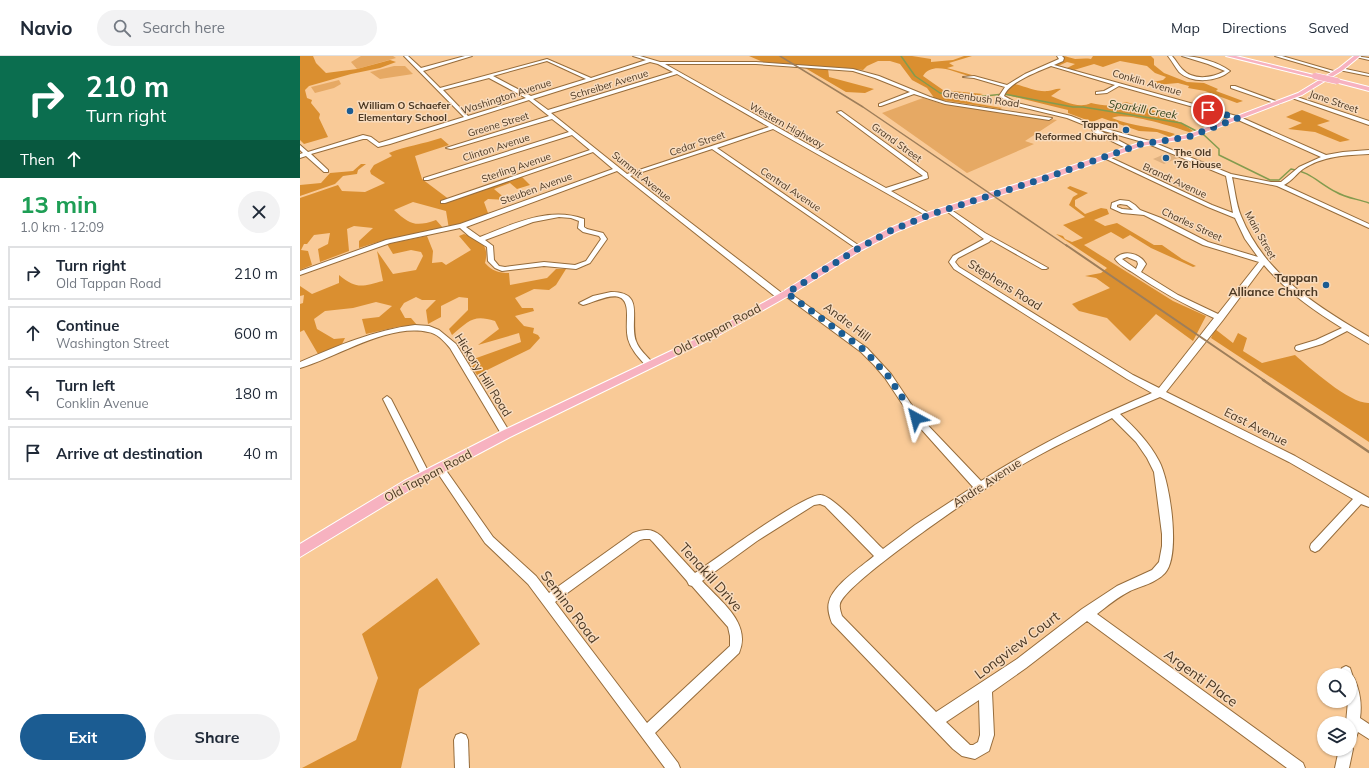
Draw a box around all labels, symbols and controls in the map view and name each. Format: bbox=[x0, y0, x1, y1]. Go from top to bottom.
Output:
search box bbox=[97, 10, 377, 46]
text: Navio bbox=[20, 16, 73, 40]
icon: search bbox=[111, 17, 133, 39]
text: Search here bbox=[143, 18, 225, 37]
text: Map bbox=[1171, 19, 1200, 37]
text: Directions bbox=[1222, 19, 1287, 37]
text: Saved bbox=[1309, 19, 1349, 37]
street label: Schreiber Avenue bbox=[569, 66, 650, 103]
street label: Conklin Avenue bbox=[1111, 66, 1183, 99]
text: 210 m bbox=[86, 69, 169, 104]
icon: right bbox=[20, 72, 72, 124]
street label: Washington Avenue bbox=[459, 76, 553, 117]
street label: Greenbush Road bbox=[942, 87, 1020, 110]
street label: Jane Street bbox=[1308, 87, 1360, 116]
pin bbox=[1191, 93, 1225, 127]
water label: Sparkill Creek bbox=[1108, 96, 1179, 122]
place label: William O Schaefer Elementary School bbox=[358, 99, 450, 124]
street label: Western Highway bbox=[747, 99, 827, 152]
icon: arrive bbox=[1197, 99, 1219, 121]
text: Turn right bbox=[86, 104, 166, 127]
marker: William O Schaefer Elementary School bbox=[345, 106, 355, 116]
street label: Greene Street bbox=[466, 109, 531, 140]
place label: Tappan Reformed Church bbox=[1035, 118, 1118, 143]
street label: Grand Street bbox=[869, 120, 925, 165]
marker: Tappan Reformed Church bbox=[1121, 125, 1131, 135]
street label: Cedar Street bbox=[668, 128, 727, 159]
street label: Clinton Avenue bbox=[461, 130, 531, 164]
place label: The Old '76 House bbox=[1174, 146, 1222, 171]
icon: ahead bbox=[63, 148, 85, 170]
street label: Summit Avenue bbox=[609, 148, 674, 204]
street label: Sterling Avenue bbox=[480, 149, 553, 185]
text: Then bbox=[20, 150, 55, 169]
marker: The Old '76 House bbox=[1161, 153, 1171, 163]
street label: Brandt Avenue bbox=[1141, 160, 1209, 201]
street label: Central Avenue bbox=[758, 164, 824, 215]
street label: Steuben Avenue bbox=[498, 169, 574, 208]
text: 13 min bbox=[20, 189, 98, 219]
button: close bbox=[238, 191, 280, 233]
street label: Charles Street bbox=[1159, 205, 1225, 244]
street label: Main Street bbox=[1242, 209, 1279, 262]
text: 1.0 km · 12:09 bbox=[20, 219, 104, 235]
text: Turn right bbox=[56, 256, 126, 275]
street label: Stephens Road bbox=[965, 256, 1045, 313]
icon: right bbox=[22, 262, 44, 284]
text: 210 m bbox=[234, 264, 278, 283]
place label: Tappan Alliance Church bbox=[1229, 270, 1318, 299]
text: Old Tappan Road bbox=[56, 275, 161, 291]
marker: Tappan Alliance Church bbox=[1321, 280, 1331, 290]
street label: Andre Hill bbox=[821, 299, 874, 344]
street label: Old Tappan Road bbox=[670, 300, 763, 359]
text: Continue bbox=[56, 316, 119, 335]
icon: ahead bbox=[22, 322, 44, 344]
text: 600 m bbox=[234, 324, 278, 343]
street label: Hickory Hill Road bbox=[452, 330, 515, 419]
text: Washington Street bbox=[56, 335, 169, 351]
text: Turn left bbox=[56, 376, 115, 395]
icon: left bbox=[22, 382, 44, 404]
text: 180 m bbox=[234, 384, 278, 403]
text: Conklin Avenue bbox=[56, 395, 149, 411]
position arrow bbox=[895, 397, 937, 439]
street label: East Avenue bbox=[1222, 404, 1290, 449]
icon: arrive bbox=[22, 442, 44, 464]
text: Arrive at destination bbox=[56, 444, 203, 463]
text: 40 m bbox=[243, 444, 278, 463]
street label: Old Tappan Road bbox=[381, 446, 474, 505]
street label: Andre Avenue bbox=[950, 455, 1024, 510]
street label: Tenakill Drive bbox=[675, 539, 747, 615]
street label: Semino Road bbox=[537, 567, 603, 647]
street label: Longview Court bbox=[971, 607, 1063, 683]
street label: Argenti Place bbox=[1161, 645, 1241, 711]
map controls bbox=[1317, 668, 1357, 756]
button: search bbox=[1317, 668, 1357, 708]
button: Exit bbox=[20, 714, 146, 760]
button: Share bbox=[154, 714, 280, 760]
button: layers bbox=[1317, 716, 1357, 756]

